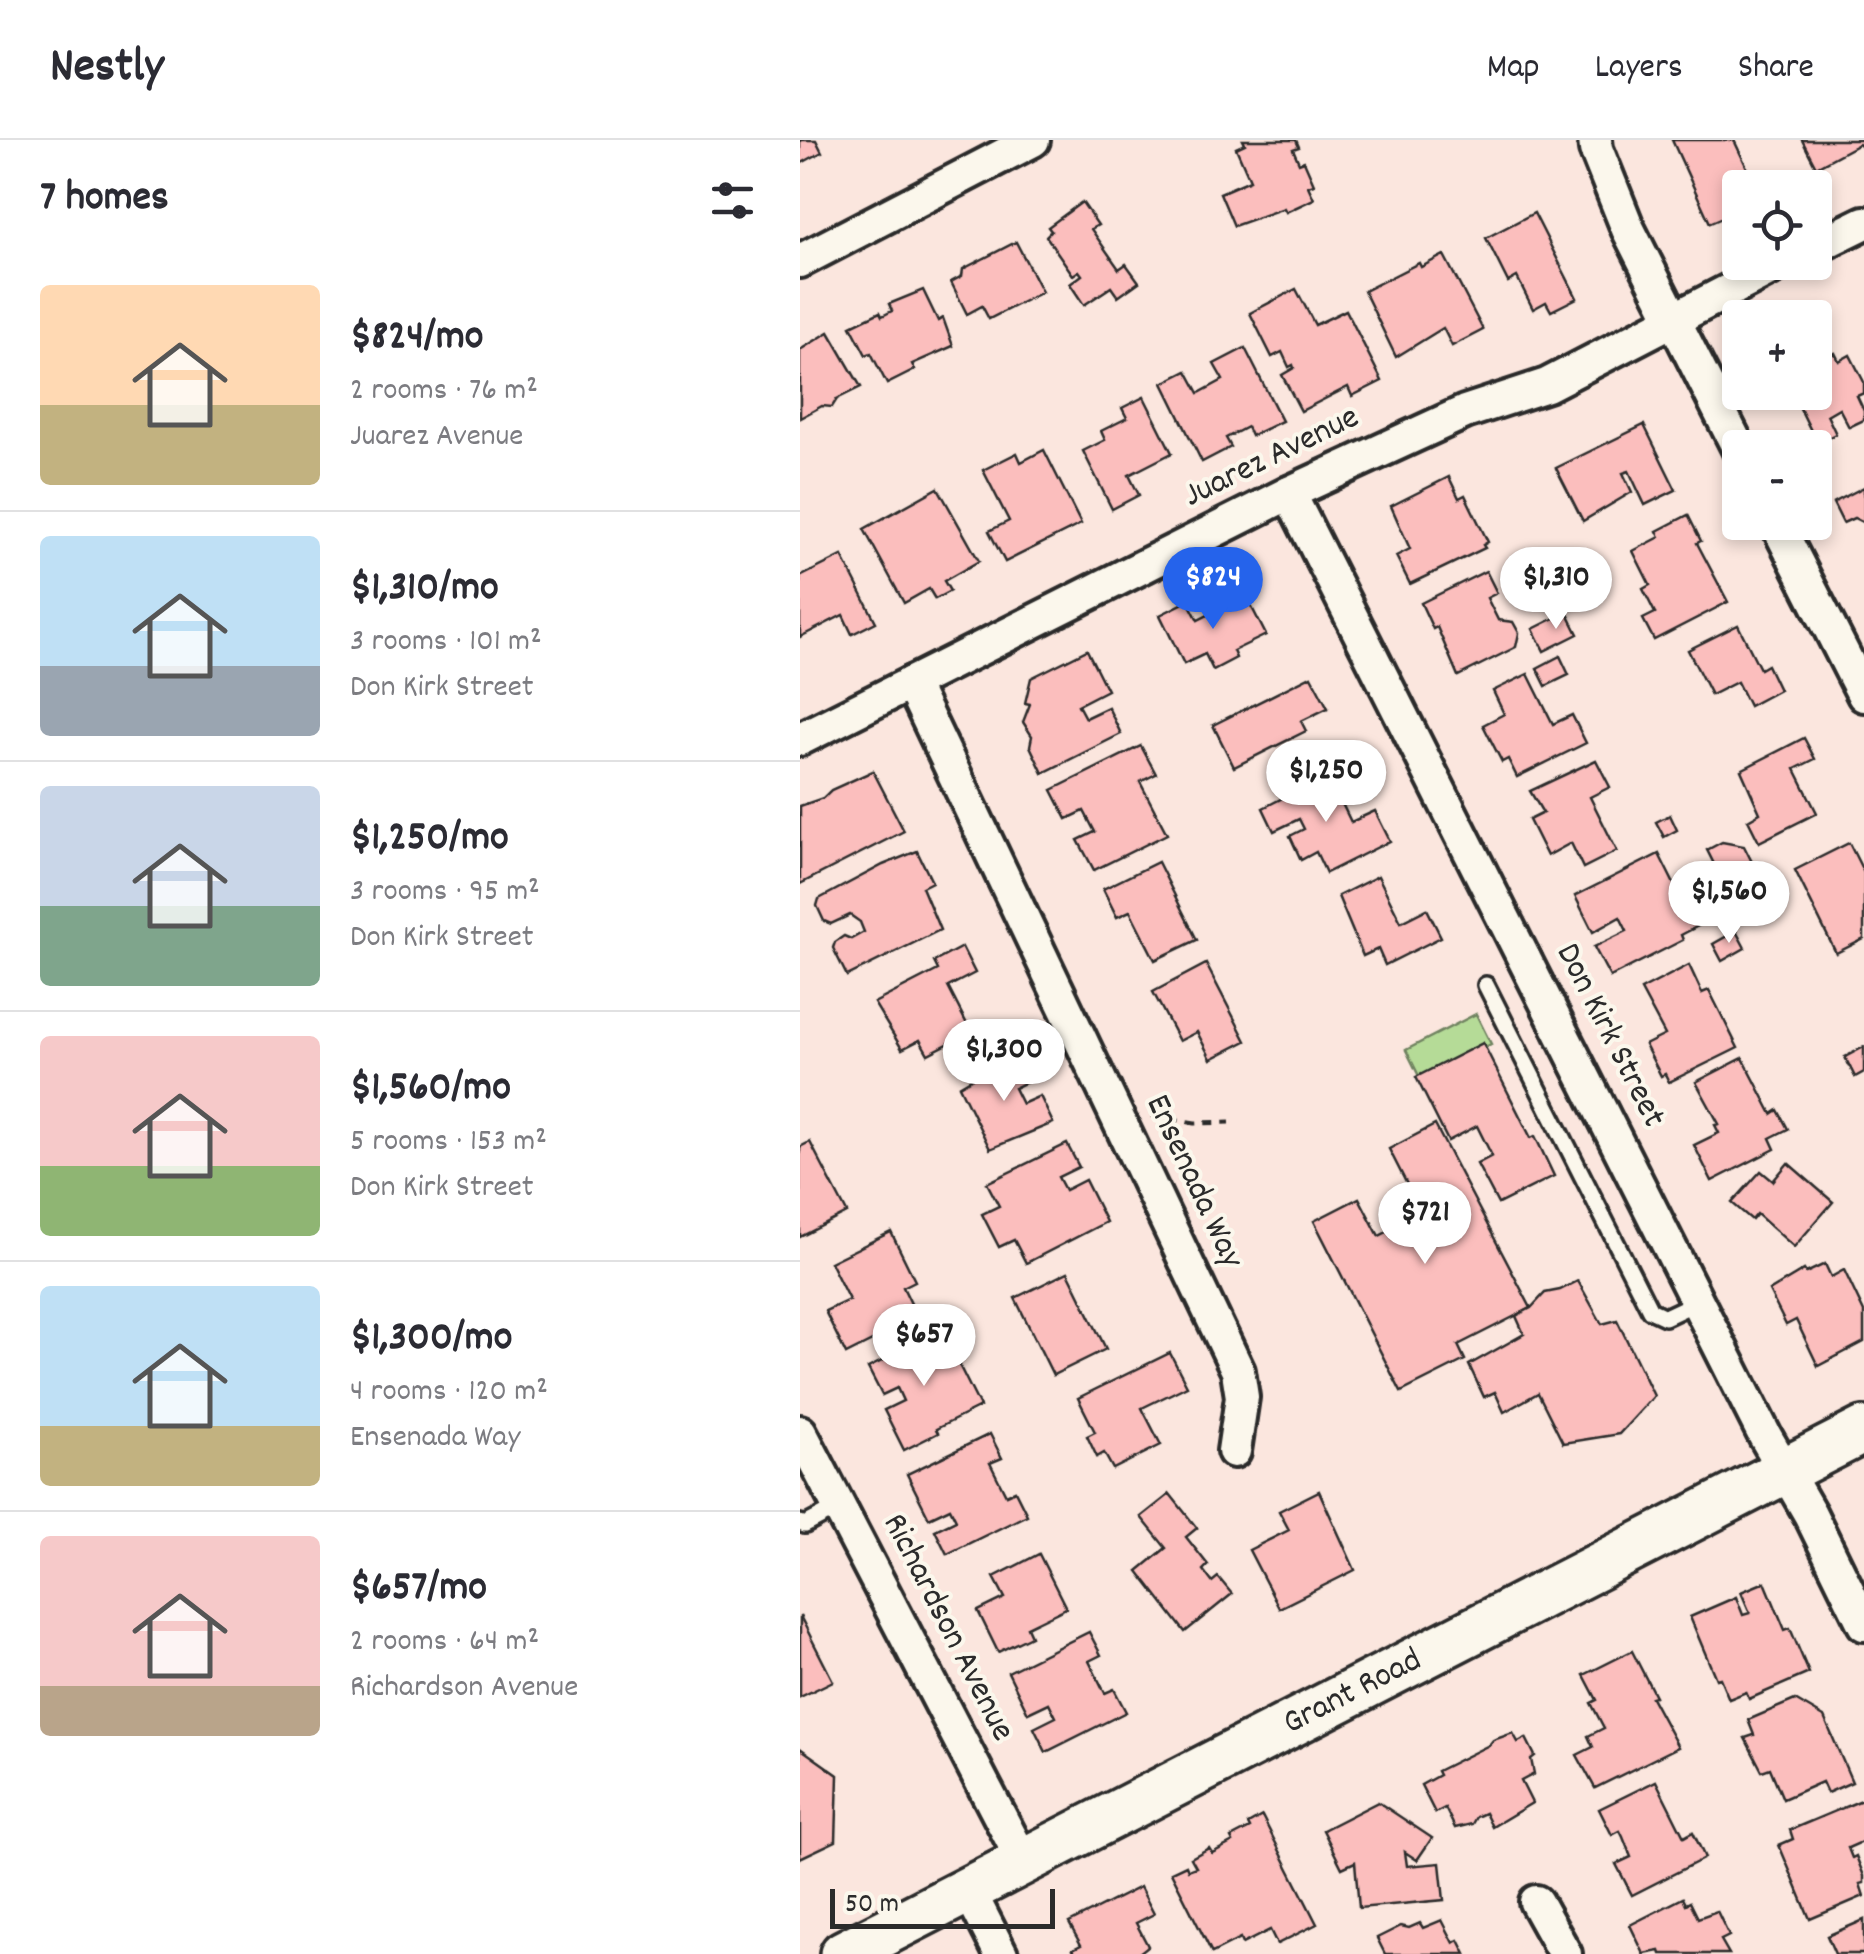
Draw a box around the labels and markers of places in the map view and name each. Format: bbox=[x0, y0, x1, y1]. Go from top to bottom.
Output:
pin: $824 bbox=[1154, 547, 1272, 632]
pin: $1,310 bbox=[1475, 547, 1637, 632]
pin: $1,250 bbox=[1245, 740, 1407, 825]
pin: $1,560 bbox=[1648, 861, 1810, 946]
pin: $1,300 bbox=[923, 1019, 1085, 1104]
pin: $721 bbox=[1366, 1182, 1484, 1267]
pin: $657 bbox=[865, 1304, 983, 1389]

